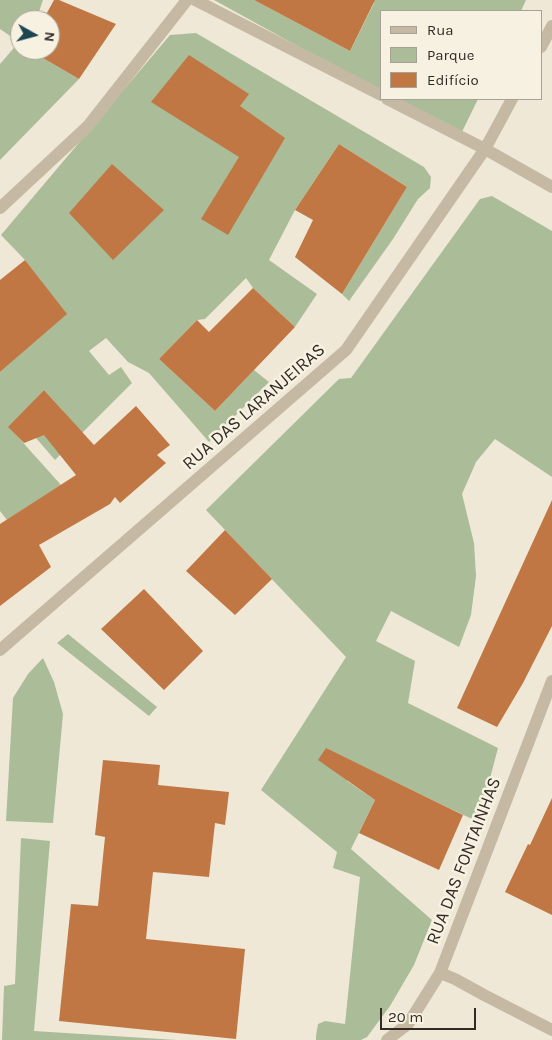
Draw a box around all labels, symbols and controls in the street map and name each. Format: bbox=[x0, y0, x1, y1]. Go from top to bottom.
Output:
north arrow bbox=[10, 10, 60, 60]
legend bbox=[380, 10, 542, 100]
text: Rua bbox=[427, 21, 454, 39]
text: N bbox=[40, 31, 58, 43]
text: Parque bbox=[427, 46, 475, 64]
text: Edifício bbox=[427, 71, 479, 89]
street label: RUA DAS LARANJEIRAS bbox=[178, 339, 330, 475]
street label: RUA DAS FONTAINHAS bbox=[422, 774, 506, 948]
scale bar bbox=[382, 998, 478, 1030]
text: 20 m bbox=[388, 1008, 423, 1026]

